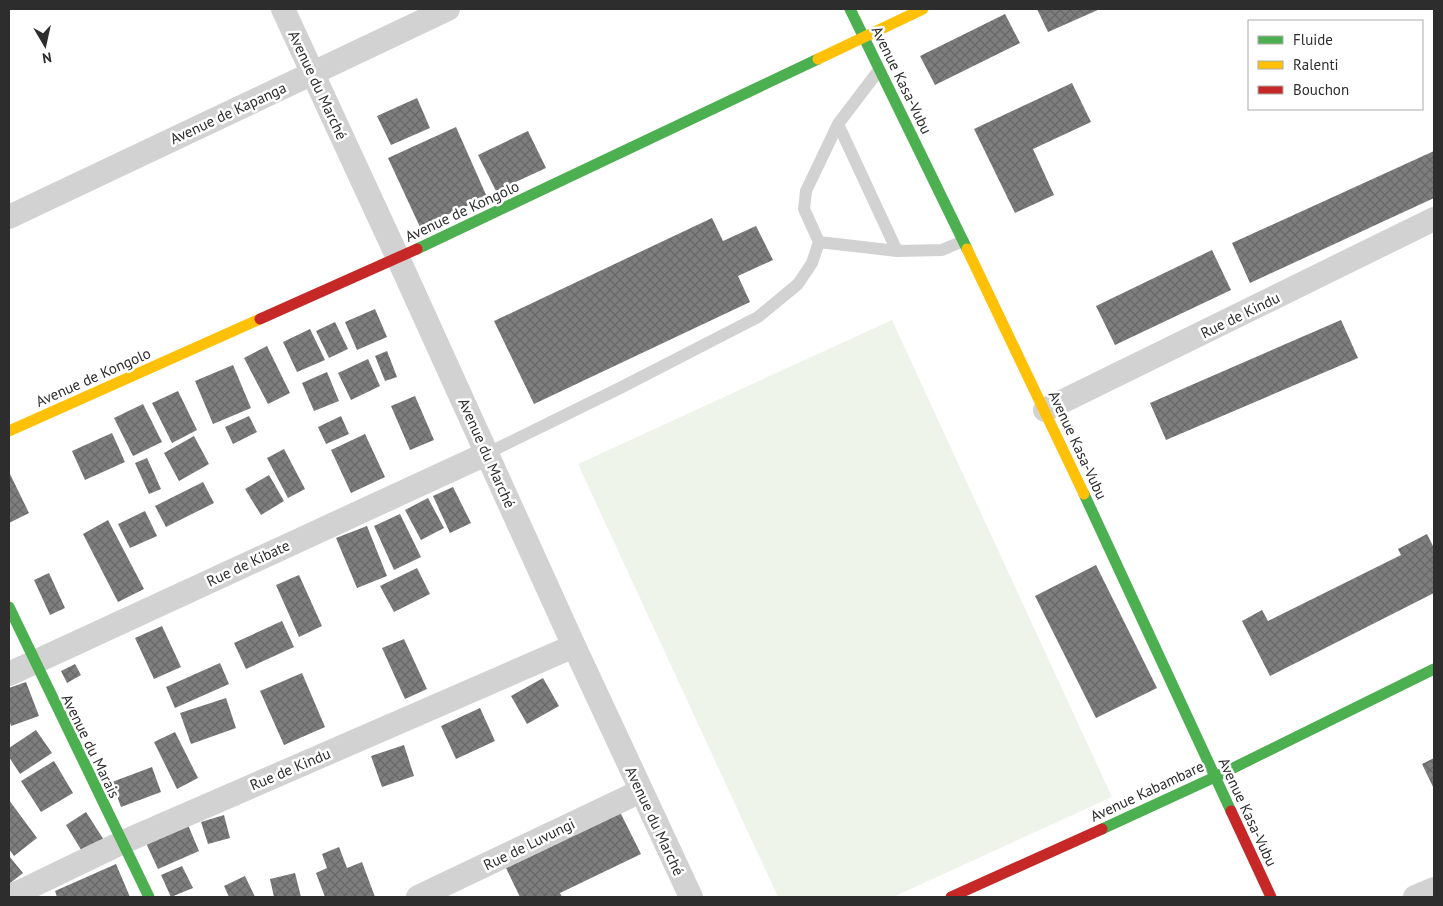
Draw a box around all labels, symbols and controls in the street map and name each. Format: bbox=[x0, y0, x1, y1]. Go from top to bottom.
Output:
north arrow bbox=[20, 20, 70, 70]
legend bbox=[1248, 20, 1423, 110]
street label: Avenue Kasa-Vubu bbox=[868, 23, 936, 137]
street label: Avenue du Marché bbox=[284, 28, 352, 142]
text: Fluide bbox=[1293, 30, 1333, 49]
text: N bbox=[41, 48, 53, 67]
text: Ralenti bbox=[1293, 55, 1339, 74]
street label: Avenue de Kapanga bbox=[167, 78, 289, 148]
text: Bouchon bbox=[1293, 80, 1349, 99]
street label: Avenue de Kongolo bbox=[402, 176, 522, 246]
street label: Rue de Kindu bbox=[1197, 288, 1283, 342]
street label: Avenue de Kongolo bbox=[33, 343, 153, 411]
street label: Avenue Kasa-Vubu bbox=[1045, 388, 1111, 502]
street label: Avenue du Marché bbox=[454, 395, 520, 511]
street label: Rue de Kibate bbox=[203, 535, 293, 591]
street label: Avenue du Marais bbox=[58, 691, 124, 801]
street label: Rue de Kindu bbox=[247, 744, 333, 794]
street label: Avenue Kasa-Vubu bbox=[1215, 755, 1281, 869]
street label: Avenue Kabambare bbox=[1087, 756, 1207, 826]
street label: Avenue du Marché bbox=[621, 764, 689, 878]
street label: Rue de Luvungi bbox=[480, 814, 578, 874]

